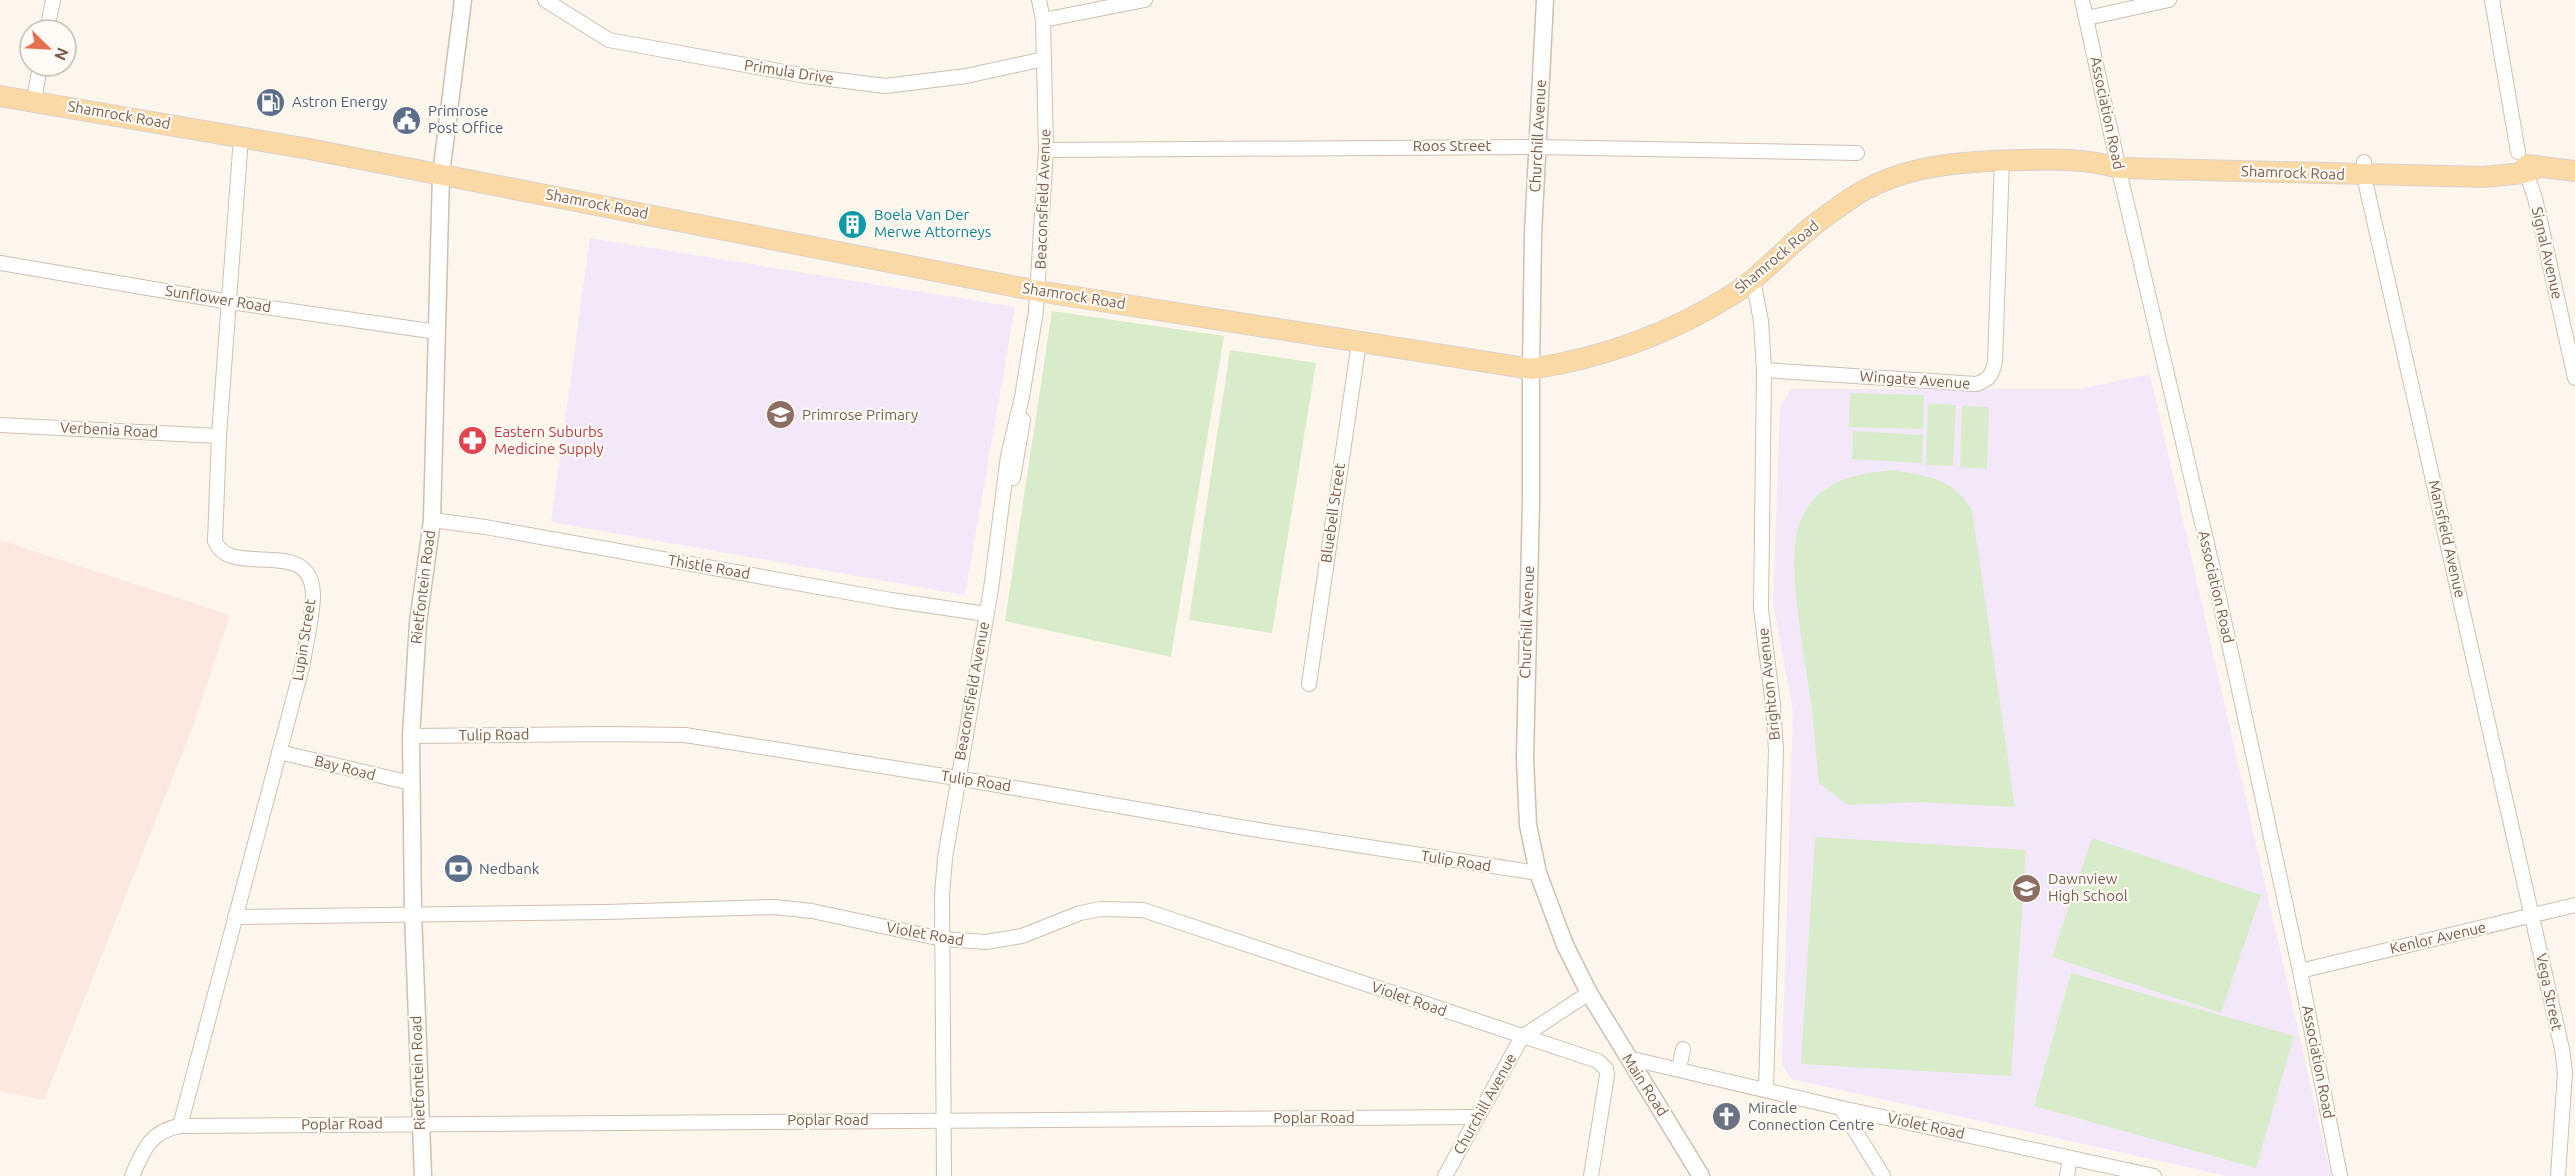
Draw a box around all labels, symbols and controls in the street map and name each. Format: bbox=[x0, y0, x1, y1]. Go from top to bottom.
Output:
north arrow bbox=[18, 18, 78, 78]
text: N bbox=[51, 45, 72, 63]
street label: Association Road bbox=[2087, 55, 2128, 171]
street label: Primula Drive bbox=[743, 56, 835, 87]
street label: Churchill Avenue bbox=[1526, 79, 1549, 193]
fuel station icon: Astron Energy bbox=[255, 86, 287, 118]
place label: Astron Energy bbox=[292, 93, 388, 110]
street label: Shamrock Road bbox=[66, 97, 172, 132]
place label: Primrose Post Office bbox=[428, 102, 503, 136]
public building icon: Primrose Post Office bbox=[391, 104, 423, 136]
street label: Beaconsfield Avenue bbox=[1032, 128, 1053, 270]
street label: Roos Street bbox=[1413, 137, 1491, 154]
street label: Shamrock Road bbox=[2241, 162, 2345, 183]
street label: Shamrock Road bbox=[544, 185, 650, 222]
street label: Signal Avenue bbox=[2529, 205, 2566, 301]
place label: Boela Van Der Merwe Attorneys bbox=[874, 206, 991, 240]
building icon: Boela Van Der Merwe Attorneys bbox=[837, 208, 869, 240]
street label: Shamrock Road bbox=[1731, 217, 1822, 297]
street label: Shamrock Road bbox=[1021, 279, 1127, 312]
street label: Sunflower Road bbox=[164, 282, 272, 315]
street label: Wingate Avenue bbox=[1859, 367, 1971, 392]
school or university icon: Primrose Primary bbox=[765, 399, 797, 431]
place label: Primrose Primary bbox=[802, 406, 918, 423]
street label: Verbenia Road bbox=[60, 418, 158, 441]
place label: Eastern Suburbs Medicine Supply bbox=[494, 423, 604, 457]
pharmacy icon: Eastern Suburbs Medicine Supply bbox=[457, 425, 489, 457]
street label: Bluebell Street bbox=[1317, 462, 1348, 564]
street label: Mansfield Avenue bbox=[2426, 478, 2469, 599]
street label: Rietfontein Road bbox=[407, 529, 438, 645]
street label: Association Road bbox=[2195, 529, 2238, 645]
street label: Thistle Road bbox=[667, 551, 752, 582]
street label: Churchill Avenue bbox=[1516, 565, 1537, 679]
street label: Lupin Street bbox=[289, 598, 318, 682]
street label: Beaconsfield Avenue bbox=[951, 620, 992, 762]
street label: Brighton Avenue bbox=[1754, 627, 1783, 741]
street label: Tulip Road bbox=[458, 725, 530, 744]
street label: Bay Road bbox=[313, 752, 377, 783]
street label: Tulip Road bbox=[940, 767, 1012, 794]
street label: Tulip Road bbox=[1420, 847, 1492, 874]
bank icon: Nedbank bbox=[442, 853, 474, 885]
place label: Nedbank bbox=[479, 860, 540, 877]
place label: Dawnview High School bbox=[2048, 870, 2128, 904]
school or university icon: Dawnview High School bbox=[2011, 872, 2043, 904]
street label: Violet Road bbox=[885, 918, 965, 949]
street label: Kenlor Avenue bbox=[2388, 918, 2488, 957]
street label: Vega Street bbox=[2533, 952, 2566, 1032]
street label: Violet Road bbox=[1369, 978, 1449, 1019]
street label: Association Road bbox=[2299, 1004, 2338, 1120]
street label: Rietfontein Road bbox=[407, 1015, 428, 1131]
street label: Churchill Avenue bbox=[1450, 1050, 1519, 1157]
street label: Main Road bbox=[1619, 1050, 1672, 1119]
place label: Miracle Connection Centre bbox=[1748, 1099, 1875, 1133]
church icon: Miracle Connection Centre bbox=[1711, 1101, 1743, 1133]
street label: Poplar Road bbox=[1273, 1109, 1355, 1126]
street label: Violet Road bbox=[1886, 1109, 1966, 1142]
street label: Poplar Road bbox=[787, 1111, 869, 1128]
street label: Poplar Road bbox=[301, 1114, 383, 1133]

